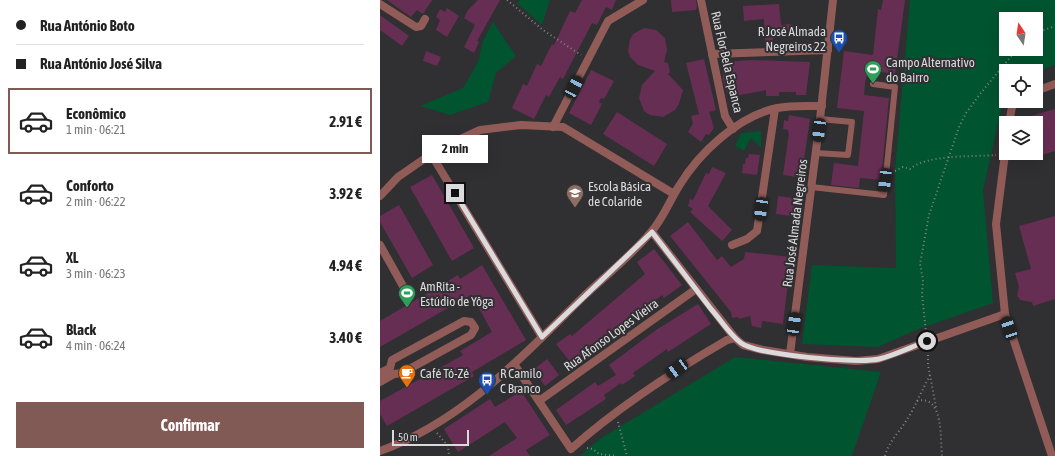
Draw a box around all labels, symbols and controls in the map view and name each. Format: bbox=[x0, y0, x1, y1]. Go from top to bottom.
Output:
street label: Rua Flor Bela Espanca bbox=[708, 10, 746, 114]
north arrow bbox=[999, 12, 1043, 56]
map controls bbox=[999, 12, 1043, 160]
text: Rua António Boto bbox=[40, 17, 135, 34]
place label: R José Almada Negreiros 22 bbox=[758, 24, 826, 54]
bus stop icon: R José Almada Negreiros 22 bbox=[829, 28, 849, 53]
text: Rua António José Silva bbox=[40, 55, 162, 72]
place label: Campo Alternativo do Bairro bbox=[886, 55, 975, 85]
sports icon: Campo Alternativo do Bairro bbox=[863, 59, 883, 84]
button: locate bbox=[999, 64, 1043, 108]
car bbox=[563, 74, 585, 100]
icon: car bbox=[18, 103, 54, 139]
text: Econômico bbox=[66, 105, 126, 122]
text: 2.91 € bbox=[329, 113, 362, 130]
button: layers bbox=[999, 116, 1043, 160]
car bbox=[812, 117, 826, 143]
text: 1 min · 06:21 bbox=[66, 122, 126, 137]
callout: 2 min bbox=[422, 135, 488, 163]
text: 2 min bbox=[442, 141, 468, 156]
street label: Rua José Almada Negreiros bbox=[780, 158, 810, 288]
car bbox=[878, 167, 892, 193]
icon: car bbox=[18, 175, 54, 211]
text: Conforto bbox=[66, 177, 114, 194]
place label: Escola Básica de Colaride bbox=[588, 179, 651, 209]
school or university icon: Escola Básica de Colaride bbox=[565, 183, 585, 208]
route end bbox=[446, 184, 464, 202]
text: 3.92 € bbox=[329, 185, 362, 202]
text: 2 min · 06:22 bbox=[66, 194, 126, 209]
car bbox=[753, 196, 769, 222]
icon: car bbox=[18, 247, 54, 283]
text: XL bbox=[66, 249, 79, 266]
text: 4.94 € bbox=[329, 257, 362, 274]
text: 3 min · 06:23 bbox=[66, 266, 126, 281]
place label: AmRita - Estúdio de Yôga bbox=[420, 279, 494, 309]
sports icon: AmRita - Estúdio de Yôga bbox=[397, 283, 417, 308]
street label: Rua Afonso Lopes Vieira bbox=[561, 296, 661, 374]
car bbox=[786, 311, 802, 337]
car bbox=[999, 315, 1019, 341]
icon: car bbox=[18, 319, 54, 355]
text: Black bbox=[66, 321, 96, 338]
text: 3.40 € bbox=[329, 329, 362, 346]
route start bbox=[918, 332, 936, 350]
text: 4 min · 06:24 bbox=[66, 338, 126, 353]
car bbox=[664, 357, 690, 381]
cafe icon: Café Tó-Zé bbox=[397, 363, 417, 388]
place label: Café Tó-Zé bbox=[420, 366, 469, 381]
place label: R Camilo C Branco bbox=[500, 366, 542, 396]
bus stop icon: R Camilo C Branco bbox=[477, 370, 497, 395]
button: Confirmar bbox=[16, 402, 364, 448]
scale bar bbox=[392, 428, 469, 447]
text: 50 m bbox=[398, 431, 418, 443]

